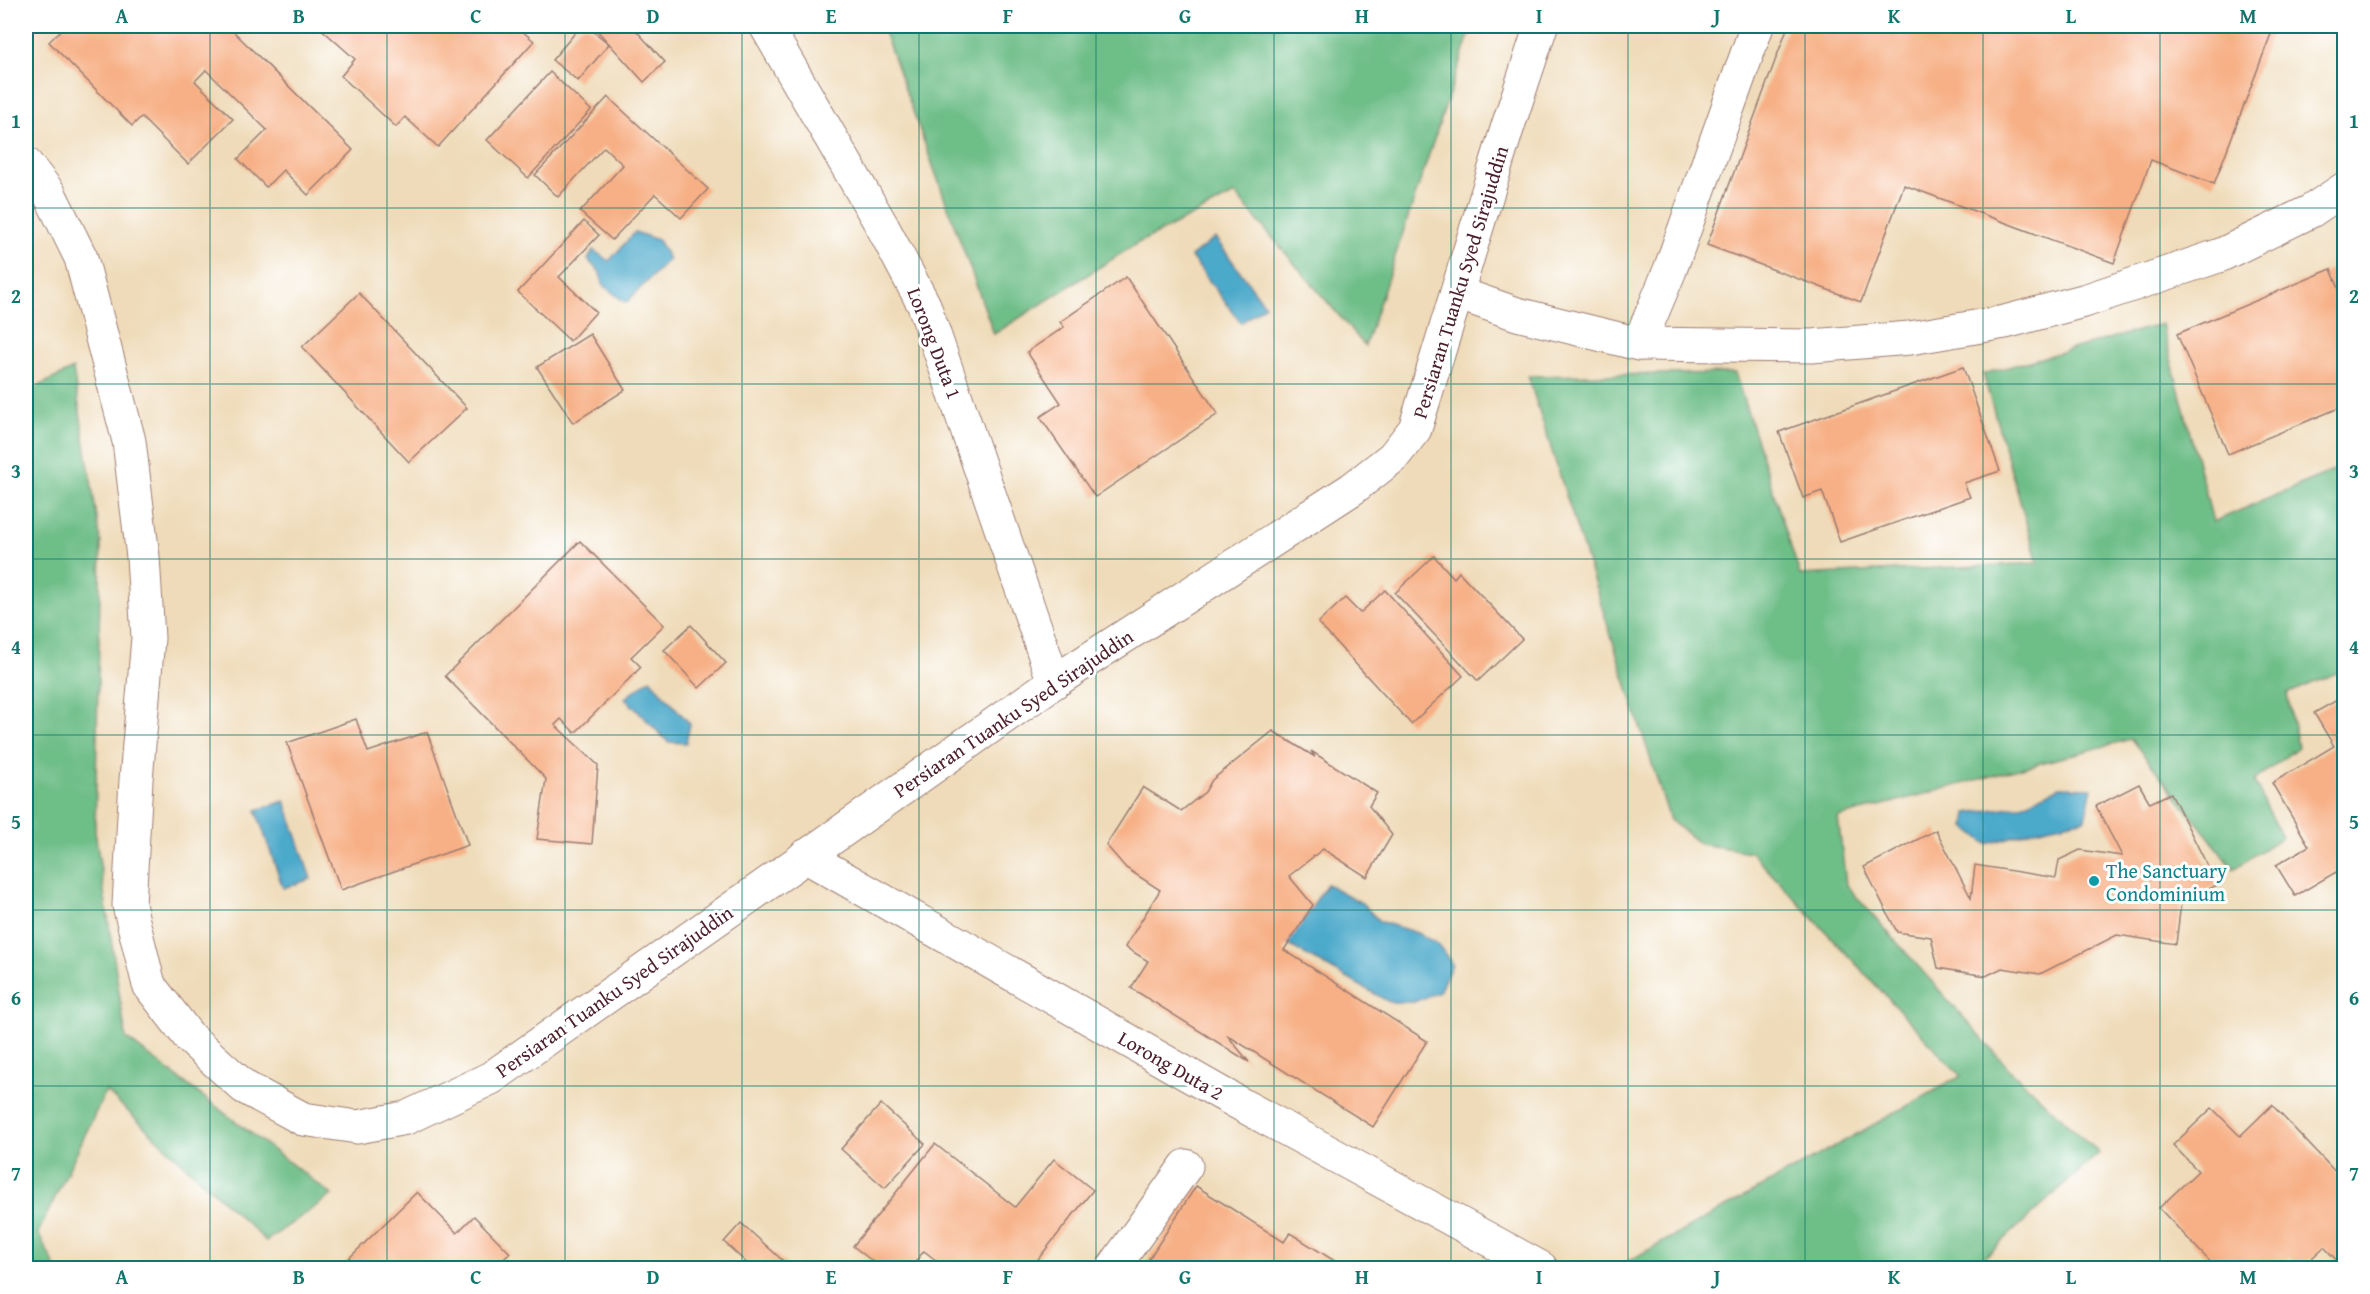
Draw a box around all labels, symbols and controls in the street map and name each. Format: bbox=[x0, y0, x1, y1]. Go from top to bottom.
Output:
text: A bbox=[116, 1, 129, 30]
text: B bbox=[293, 1, 305, 30]
text: C bbox=[470, 1, 482, 30]
text: D bbox=[646, 1, 660, 30]
text: E bbox=[826, 1, 837, 30]
text: F bbox=[1003, 1, 1013, 30]
text: G bbox=[1179, 1, 1191, 30]
text: H bbox=[1355, 1, 1369, 30]
text: I bbox=[1536, 1, 1542, 30]
text: J bbox=[1711, 1, 1721, 30]
text: K bbox=[1888, 1, 1901, 30]
text: L bbox=[2066, 1, 2077, 30]
text: M bbox=[2239, 1, 2257, 30]
text: 1 bbox=[11, 106, 21, 135]
text: 1 bbox=[2349, 106, 2359, 135]
street label: Persiaran Tuanku Syed Sirajuddin bbox=[1405, 142, 1515, 422]
text: 2 bbox=[11, 281, 21, 310]
text: 2 bbox=[2349, 281, 2359, 310]
street label: Lorong Duta 1 bbox=[900, 283, 970, 403]
text: 3 bbox=[11, 456, 21, 485]
text: 3 bbox=[2349, 456, 2359, 485]
street label: Persiaran Tuanku Syed Sirajuddin bbox=[887, 622, 1139, 804]
text: 4 bbox=[11, 632, 21, 661]
text: 4 bbox=[2349, 632, 2359, 661]
text: 5 bbox=[11, 807, 21, 836]
text: 5 bbox=[2349, 807, 2359, 836]
place label: The Sanctuary Condominium bbox=[2106, 856, 2227, 908]
marker: The Sanctuary Condominium bbox=[2087, 874, 2101, 888]
street label: Persiaran Tuanku Syed Sirajuddin bbox=[489, 898, 739, 1084]
text: 6 bbox=[11, 983, 21, 1012]
text: 6 bbox=[2349, 983, 2359, 1012]
street label: Lorong Duta 2 bbox=[1113, 1023, 1229, 1107]
text: 7 bbox=[11, 1158, 21, 1187]
text: 7 bbox=[2349, 1158, 2359, 1187]
text: A bbox=[116, 1262, 129, 1291]
text: B bbox=[293, 1262, 305, 1291]
text: C bbox=[470, 1262, 482, 1291]
text: D bbox=[646, 1262, 660, 1291]
text: E bbox=[826, 1262, 837, 1291]
text: F bbox=[1003, 1262, 1013, 1291]
text: G bbox=[1179, 1262, 1191, 1291]
text: H bbox=[1355, 1262, 1369, 1291]
text: I bbox=[1536, 1262, 1542, 1291]
text: J bbox=[1711, 1262, 1721, 1291]
text: K bbox=[1888, 1262, 1901, 1291]
text: L bbox=[2066, 1262, 2077, 1291]
text: M bbox=[2239, 1262, 2257, 1291]

